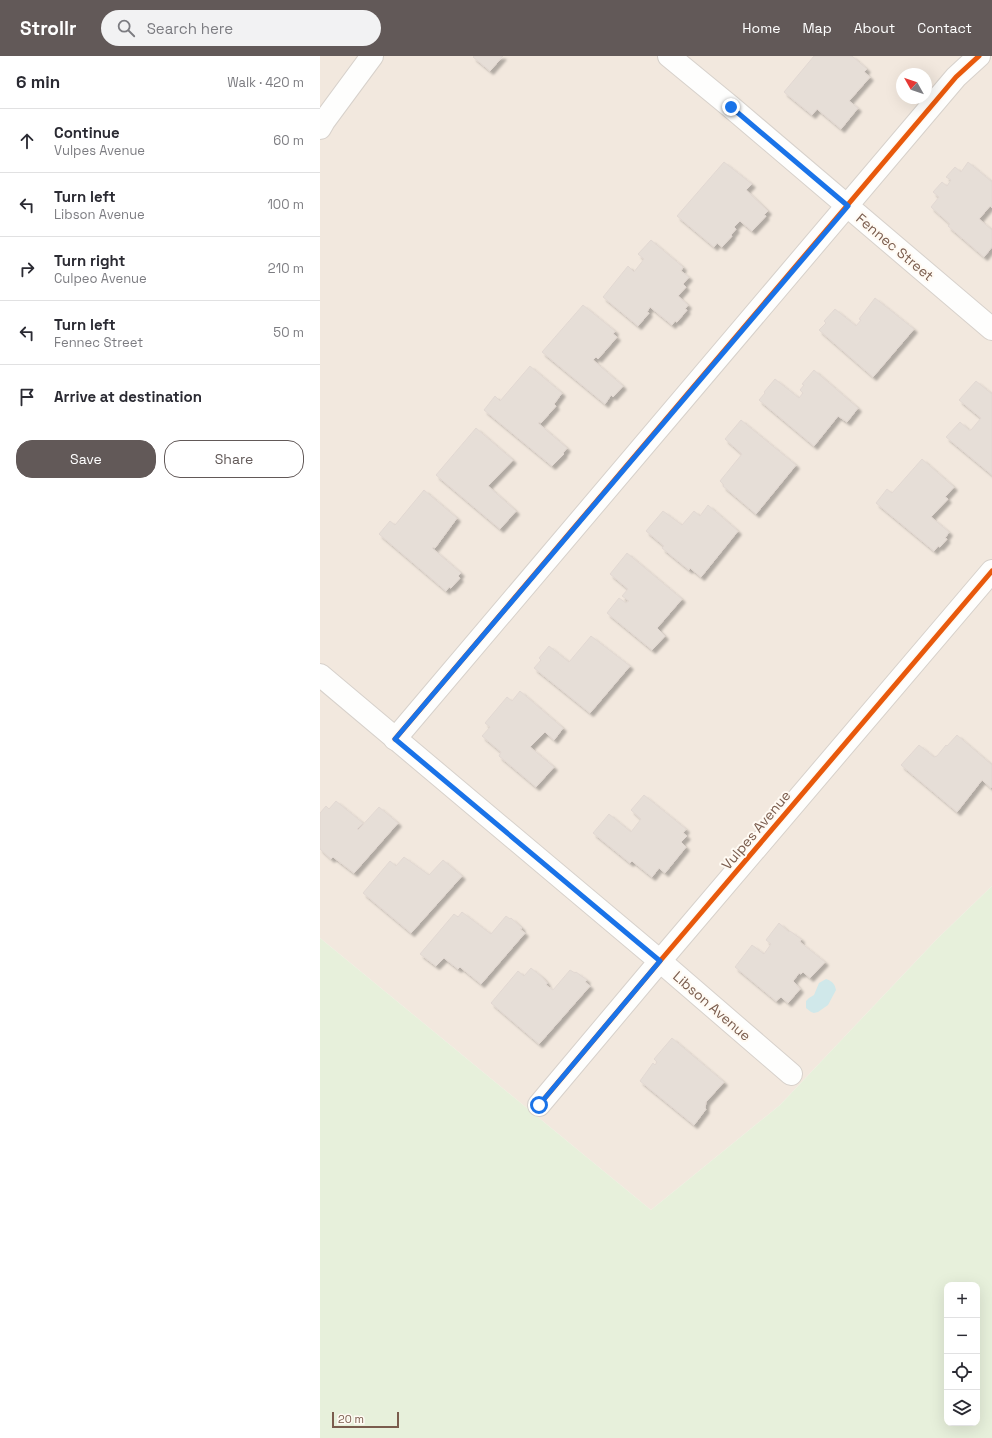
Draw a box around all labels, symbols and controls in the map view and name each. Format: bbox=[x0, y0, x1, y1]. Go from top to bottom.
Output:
search box bbox=[101, 10, 381, 46]
text: Strollr bbox=[20, 16, 77, 41]
icon: search bbox=[115, 17, 137, 39]
text: Search here bbox=[147, 19, 233, 38]
text: Home bbox=[742, 19, 780, 37]
text: Map bbox=[802, 19, 832, 37]
text: About bbox=[854, 19, 895, 37]
text: Contact bbox=[917, 19, 972, 37]
north arrow bbox=[896, 68, 932, 104]
text: 6 min bbox=[16, 71, 60, 93]
text: Walk · 420 m bbox=[227, 74, 304, 91]
route end bbox=[722, 98, 740, 116]
text: Continue bbox=[54, 123, 120, 142]
icon: ahead bbox=[16, 130, 38, 152]
text: 60 m bbox=[273, 132, 304, 149]
text: Vulpes Avenue bbox=[54, 142, 145, 159]
text: Turn left bbox=[54, 187, 116, 206]
icon: left bbox=[16, 194, 38, 216]
text: 100 m bbox=[267, 196, 304, 213]
text: Libson Avenue bbox=[54, 206, 145, 223]
street label: Fennec Street bbox=[852, 209, 938, 285]
text: Turn right bbox=[54, 251, 125, 270]
icon: right bbox=[16, 258, 38, 280]
text: 210 m bbox=[268, 260, 304, 277]
text: Culpeo Avenue bbox=[54, 270, 147, 287]
text: Turn left bbox=[54, 315, 116, 334]
icon: left bbox=[16, 322, 38, 344]
text: 50 m bbox=[273, 324, 304, 341]
text: Fennec Street bbox=[54, 334, 143, 351]
icon: arrive bbox=[16, 386, 38, 408]
text: Arrive at destination bbox=[54, 387, 202, 406]
button: Save bbox=[16, 440, 156, 478]
button: Share bbox=[164, 440, 304, 478]
street label: Vulpes Avenue bbox=[718, 787, 794, 873]
street label: Libson Avenue bbox=[669, 967, 755, 1045]
route start bbox=[530, 1096, 548, 1114]
map controls bbox=[944, 1282, 980, 1426]
button: + bbox=[944, 1282, 980, 1318]
button: − bbox=[944, 1318, 980, 1354]
button: locate bbox=[944, 1354, 980, 1390]
button: layers bbox=[944, 1390, 980, 1426]
scale bar bbox=[332, 1410, 399, 1429]
text: 20 m bbox=[338, 1412, 364, 1426]

